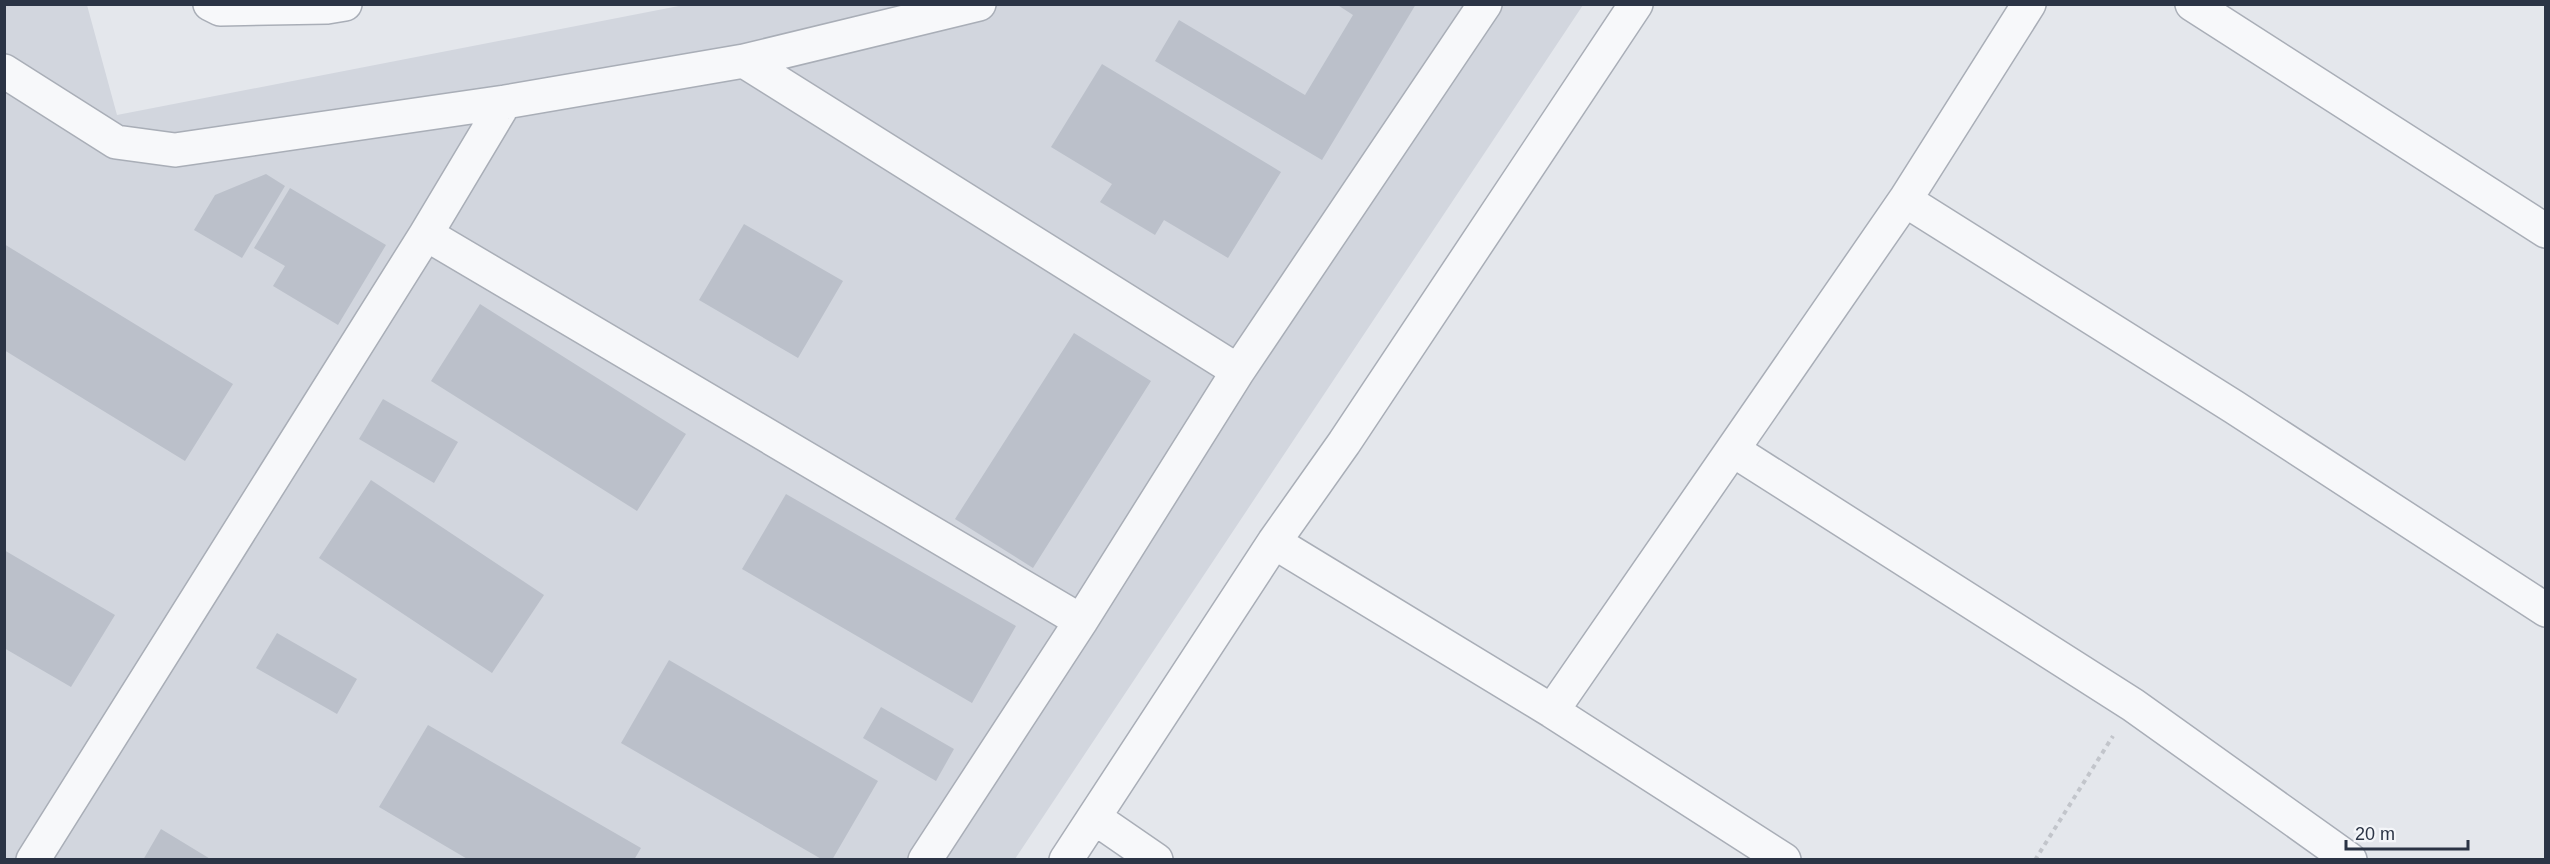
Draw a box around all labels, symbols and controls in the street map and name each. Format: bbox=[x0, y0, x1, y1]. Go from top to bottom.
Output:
scale bar bbox=[2346, 813, 2468, 851]
text: 20 m bbox=[2355, 824, 2395, 844]

